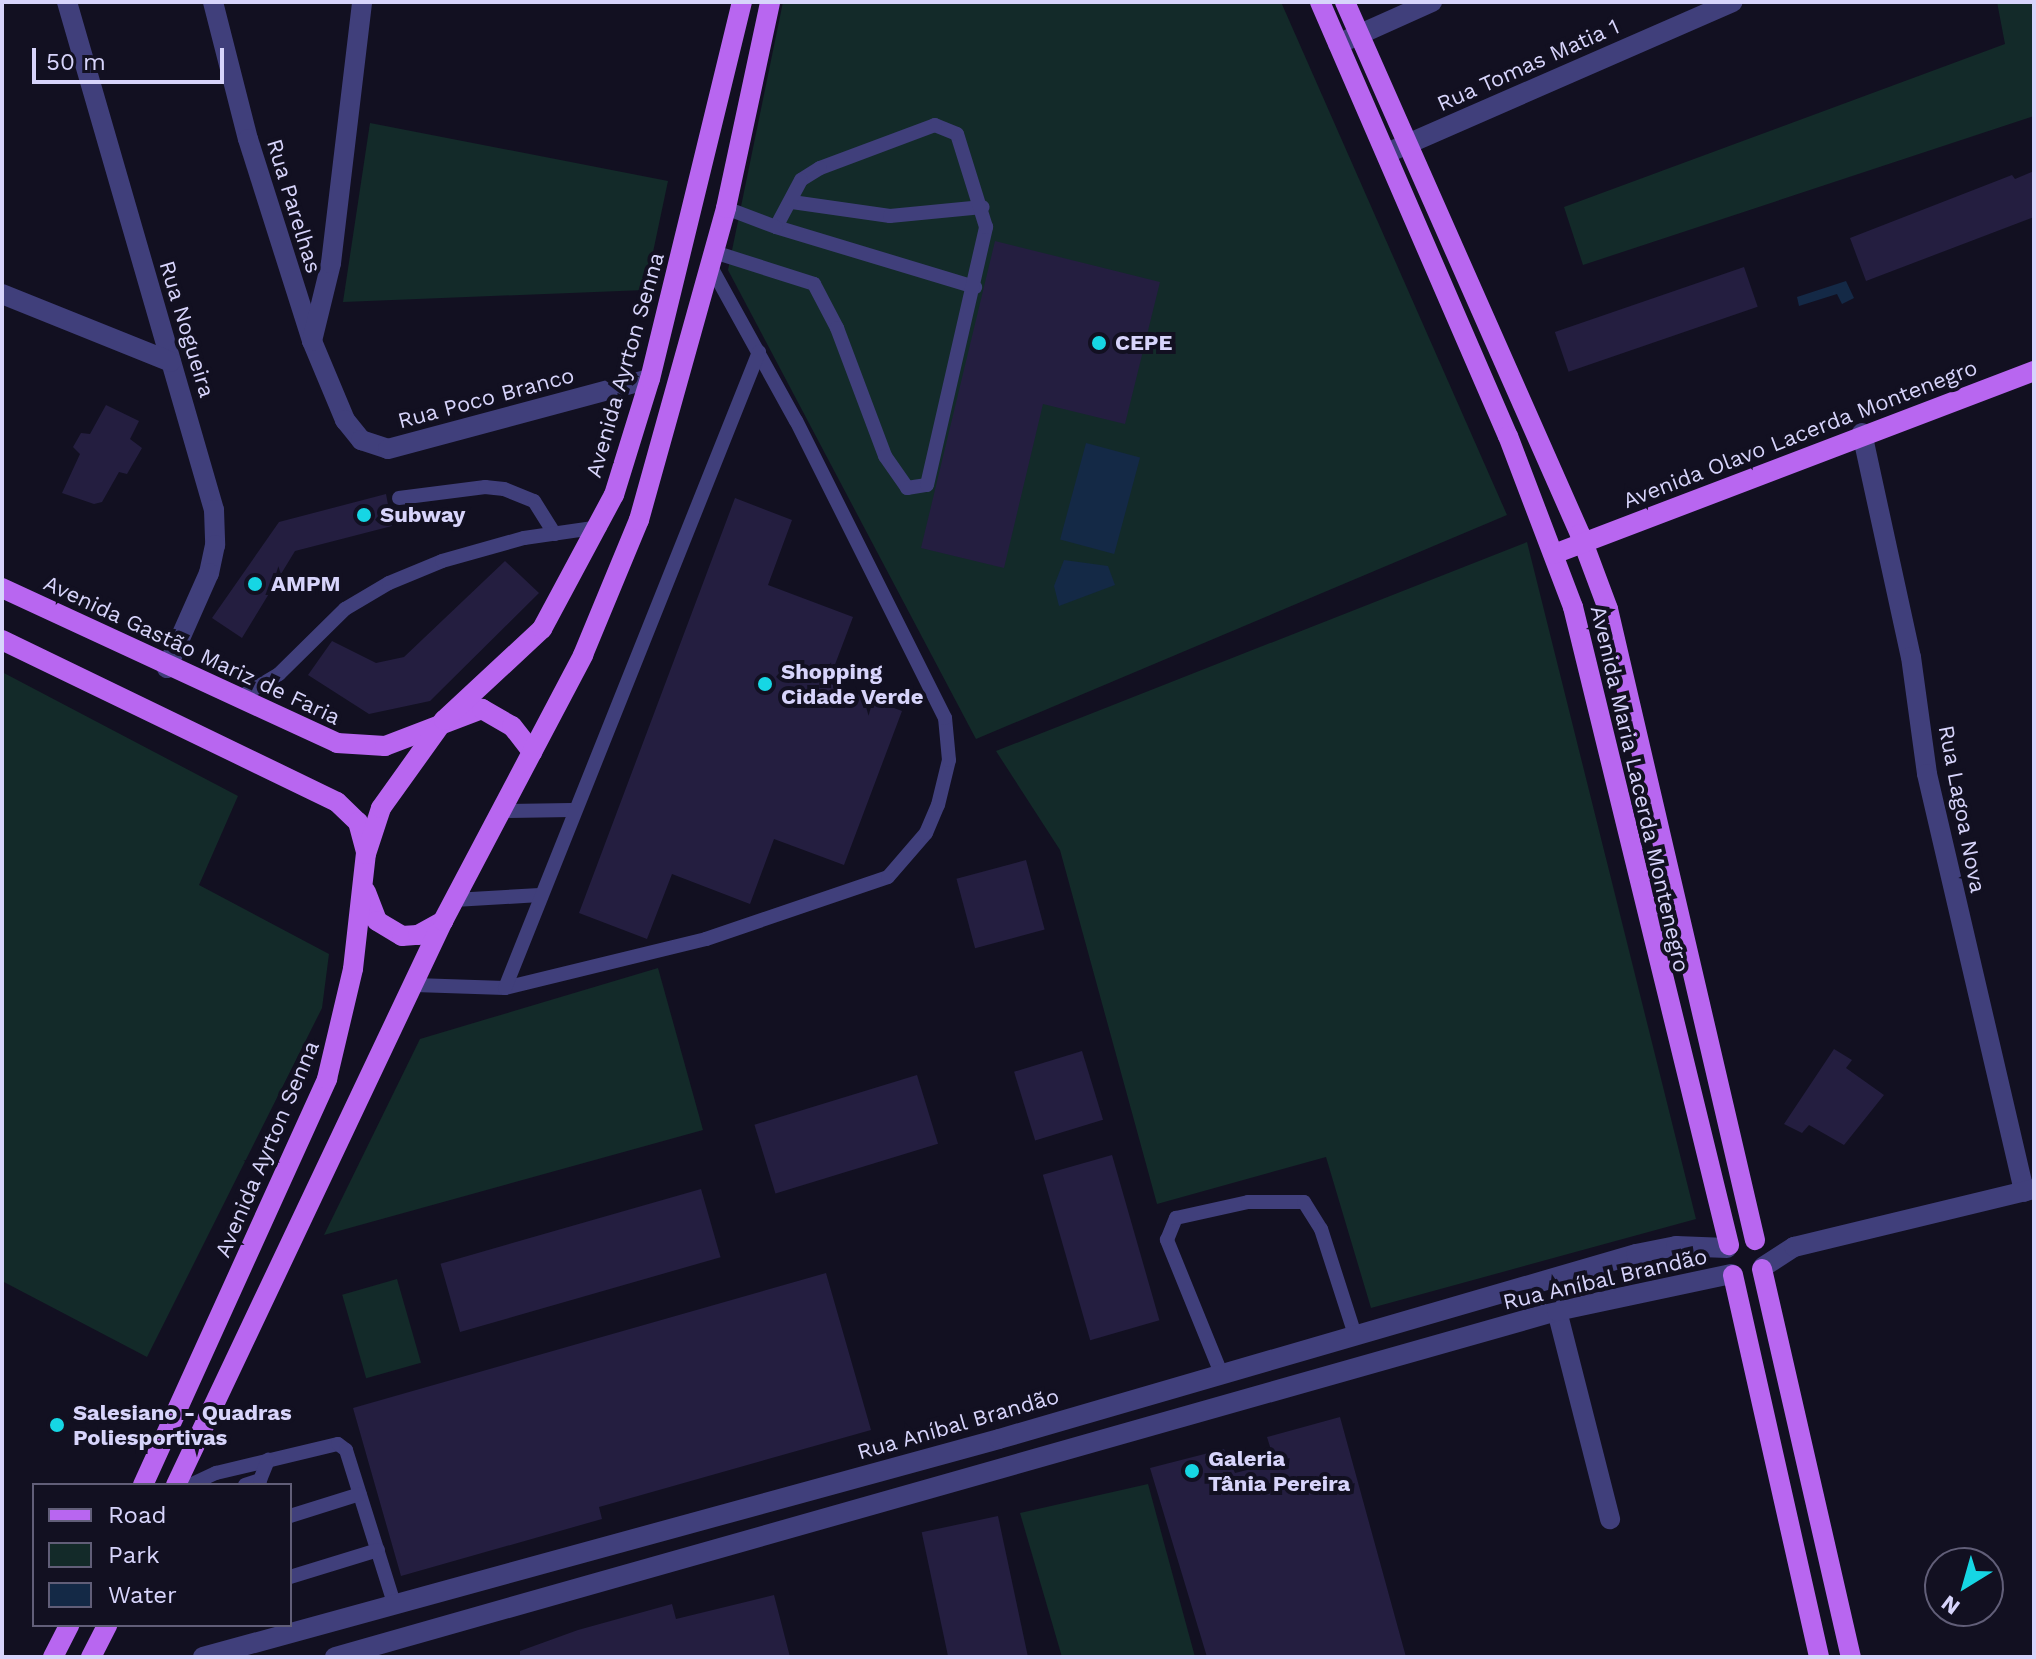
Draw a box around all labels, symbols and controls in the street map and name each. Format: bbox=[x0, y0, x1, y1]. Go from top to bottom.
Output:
street label: Rua Tomas Matia 1 bbox=[1432, 13, 1624, 117]
scale bar bbox=[36, 32, 228, 82]
text: 50 m bbox=[46, 48, 106, 76]
street label: Rua Parelhas bbox=[261, 135, 327, 277]
street label: Avenida Ayrton Senna bbox=[580, 249, 670, 481]
street label: Rua Nogueira bbox=[154, 257, 220, 401]
place label: CEPE bbox=[1115, 330, 1172, 356]
marker: CEPE bbox=[1090, 334, 1108, 352]
street label: Avenida Olavo Lacerda Montenegro bbox=[1619, 354, 1981, 514]
street label: Rua Poco Branco bbox=[395, 362, 577, 434]
place label: Subway bbox=[380, 502, 465, 528]
marker: Subway bbox=[355, 506, 373, 524]
street label: Avenida Gastão Mariz de Faria bbox=[39, 569, 345, 731]
place label: AMPM bbox=[271, 571, 341, 597]
marker: AMPM bbox=[246, 575, 264, 593]
street label: Avenida Maria Lacerda Montenegro bbox=[1585, 602, 1695, 976]
place label: Shopping Cidade Verde bbox=[781, 658, 924, 710]
marker: Shopping Cidade Verde bbox=[756, 675, 774, 693]
street label: Rua Lagoa Nova bbox=[1933, 722, 1991, 896]
street label: Avenida Ayrton Senna bbox=[209, 1036, 325, 1262]
street label: Rua Aníbal Brandão bbox=[1499, 1242, 1711, 1316]
street label: Rua Aníbal Brandão bbox=[853, 1382, 1063, 1466]
place label: Salesiano - Quadras Poliesportivas bbox=[73, 1399, 292, 1450]
marker: Salesiano - Quadras Poliesportivas bbox=[48, 1416, 66, 1434]
place label: Galeria Tânia Pereira bbox=[1208, 1445, 1351, 1496]
marker: Galeria Tânia Pereira bbox=[1183, 1462, 1201, 1480]
legend bbox=[32, 1483, 292, 1627]
text: Road bbox=[108, 1501, 167, 1529]
text: Park bbox=[108, 1541, 160, 1569]
north arrow bbox=[1924, 1547, 2004, 1627]
text: Water bbox=[108, 1581, 177, 1609]
text: N bbox=[1936, 1590, 1964, 1620]

